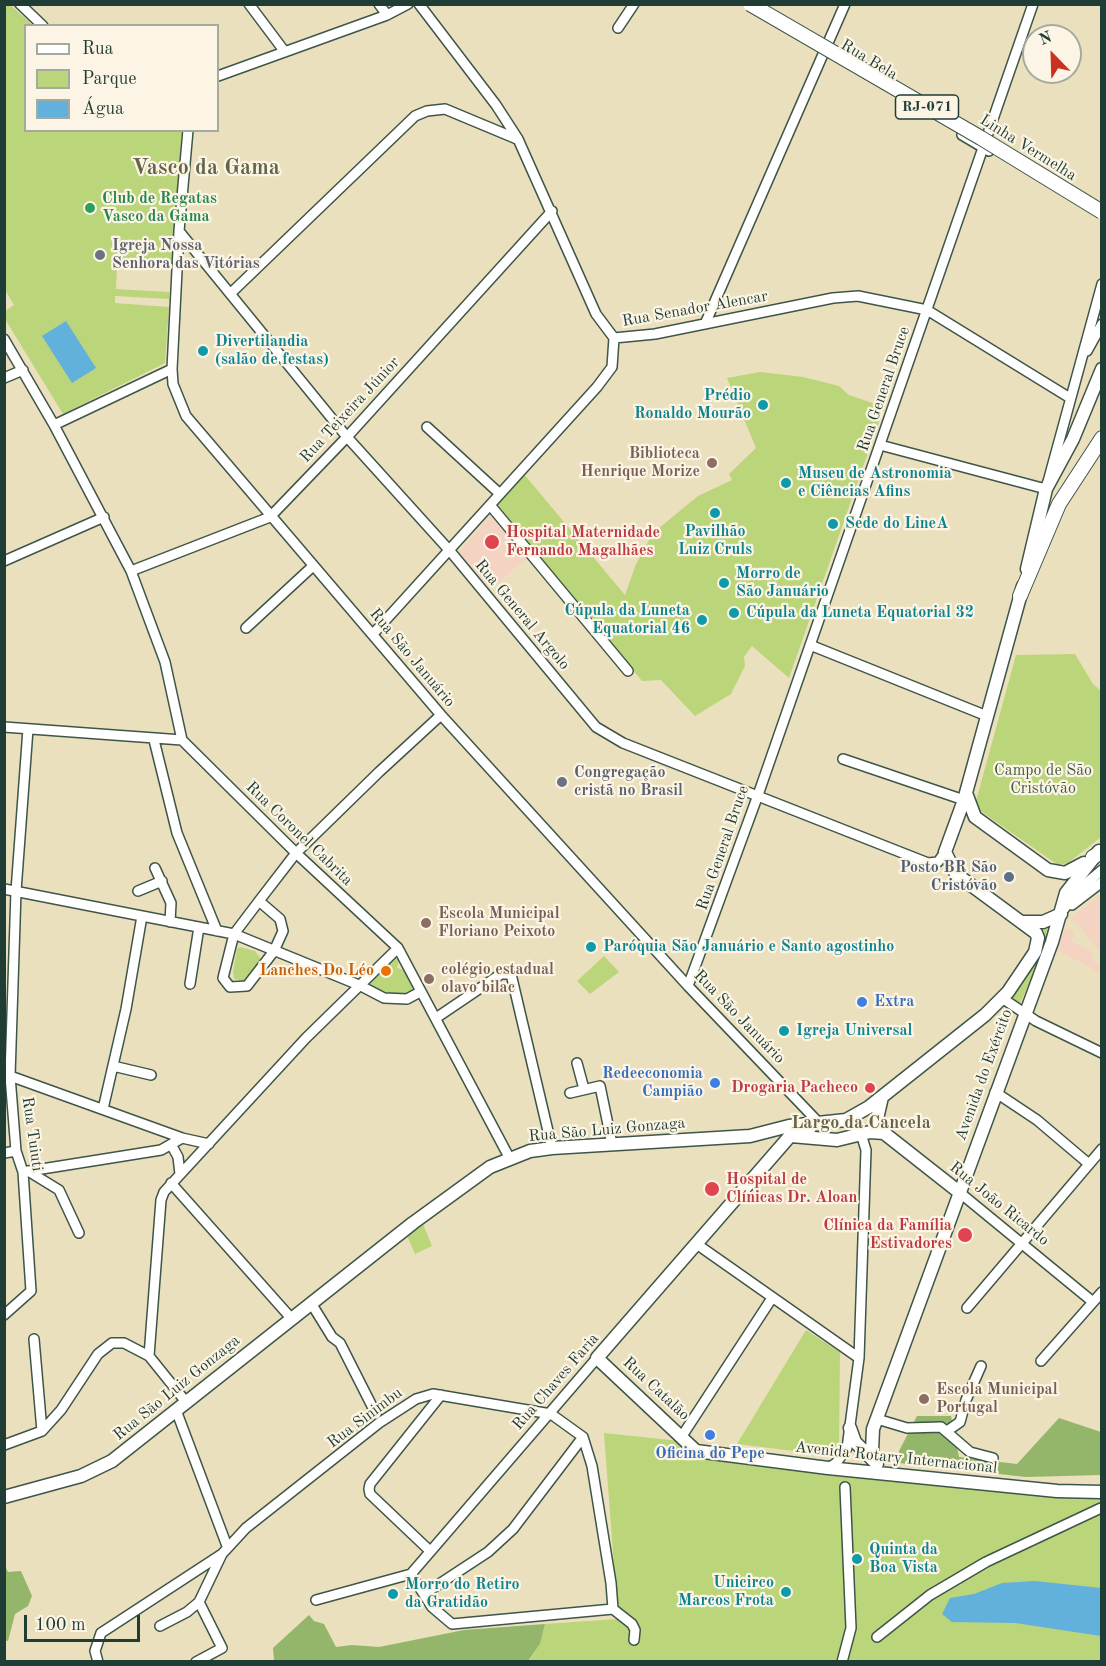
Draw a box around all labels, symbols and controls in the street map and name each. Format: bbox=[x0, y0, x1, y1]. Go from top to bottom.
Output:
legend bbox=[24, 24, 219, 132]
north arrow bbox=[1022, 24, 1082, 84]
text: N bbox=[1037, 30, 1054, 49]
street label: Rua Bela bbox=[837, 36, 901, 84]
text: Rua bbox=[82, 40, 113, 58]
text: Parque bbox=[82, 70, 137, 88]
road number: RJ-071 bbox=[896, 95, 958, 119]
text: Água bbox=[82, 100, 124, 118]
street label: Linha Vermelha bbox=[976, 111, 1080, 185]
district label: Vasco da Gama bbox=[132, 155, 280, 181]
place label: Club de Regatas Vasco da Gama bbox=[102, 189, 217, 227]
marker: Club de Regatas Vasco da Gama bbox=[83, 201, 97, 215]
place label: Igreja Nossa Senhora das Vitórias bbox=[112, 236, 260, 274]
marker: Igreja Nossa Senhora das Vitórias bbox=[93, 248, 107, 262]
street label: Rua Senador Alencar bbox=[621, 287, 769, 331]
street label: Rua General Bruce bbox=[854, 324, 914, 454]
place label: Divertilandia (salão de festas) bbox=[215, 332, 329, 370]
marker: Divertilandia (salão de festas) bbox=[196, 344, 210, 358]
street label: Rua Teixeira Júnior bbox=[296, 353, 404, 467]
place label: Prédio Ronaldo Mourão bbox=[634, 386, 751, 424]
marker: Prédio Ronaldo Mourão bbox=[756, 398, 770, 412]
place label: Biblioteca Henrique Morize bbox=[581, 444, 700, 482]
marker: Biblioteca Henrique Morize bbox=[705, 456, 719, 470]
place label: Museu de Astronomia e Ciências Afins bbox=[798, 464, 952, 502]
marker: Museu de Astronomia e Ciências Afins bbox=[779, 476, 793, 490]
marker: Pavilhão Luiz Cruls bbox=[708, 506, 722, 520]
place label: Sede do LineA bbox=[845, 514, 948, 534]
marker: Sede do LineA bbox=[826, 517, 840, 531]
place label: Pavilhão Luiz Cruls bbox=[678, 522, 752, 560]
place label: Hospital Maternidade Fernando Magalhães bbox=[506, 523, 660, 561]
marker: Hospital Maternidade Fernando Magalhães bbox=[483, 533, 501, 551]
street label: Rua General Argolo bbox=[470, 556, 574, 674]
place label: Morro de São Januário bbox=[736, 564, 829, 602]
marker: Morro de São Januário bbox=[717, 576, 731, 590]
place label: Cúpula da Luneta Equatorial 46 bbox=[564, 601, 690, 639]
place label: Cúpula da Luneta Equatorial 32 bbox=[746, 603, 974, 623]
street label: Rua São Januário bbox=[365, 605, 459, 711]
marker: Cúpula da Luneta Equatorial 32 bbox=[727, 606, 741, 620]
marker: Cúpula da Luneta Equatorial 46 bbox=[695, 613, 709, 627]
park label: Campo de São Cristóvão bbox=[994, 761, 1092, 799]
place label: Congregação cristã no Brasil bbox=[574, 763, 683, 801]
marker: Congregação cristã no Brasil bbox=[555, 775, 569, 789]
street label: Rua Coronel Cabrita bbox=[241, 778, 357, 890]
street label: Rua General Bruce bbox=[693, 783, 753, 913]
place label: Posto BR São Cristóvão bbox=[900, 858, 997, 896]
marker: Posto BR São Cristóvão bbox=[1002, 870, 1016, 884]
place label: Escola Municipal Floriano Peixoto bbox=[438, 904, 560, 942]
marker: Escola Municipal Floriano Peixoto bbox=[419, 916, 433, 930]
place label: Paróquia São Januário e Santo agostinho bbox=[603, 937, 894, 957]
marker: Paróquia São Januário e Santo agostinho bbox=[584, 940, 598, 954]
place label: colégio estadual olavo bilac bbox=[441, 960, 554, 998]
place label: Lanches Do Léo bbox=[259, 961, 374, 981]
marker: Lanches Do Léo bbox=[379, 964, 393, 978]
street label: Rua São Januário bbox=[689, 966, 789, 1068]
marker: colégio estadual olavo bilac bbox=[422, 972, 436, 986]
place label: Extra bbox=[874, 992, 914, 1012]
marker: Extra bbox=[855, 995, 869, 1009]
street label: Avenida do Exército bbox=[951, 1007, 1017, 1143]
place label: Igreja Universal bbox=[796, 1021, 912, 1041]
marker: Igreja Universal bbox=[777, 1024, 791, 1038]
place label: Redeeconomia Campião bbox=[602, 1064, 703, 1102]
marker: Redeeconomia Campião bbox=[708, 1076, 722, 1090]
place label: Drogaria Pacheco bbox=[731, 1078, 858, 1098]
marker: Drogaria Pacheco bbox=[863, 1081, 877, 1095]
street label: Rua Tuiuti bbox=[17, 1095, 47, 1173]
district label: Largo da Cancela bbox=[791, 1112, 931, 1134]
street label: Rua São Luiz Gonzaga bbox=[528, 1114, 686, 1146]
street label: Rua João Ricardo bbox=[945, 1158, 1053, 1250]
place label: Hospital de Clínicas Dr. Aloan bbox=[726, 1170, 857, 1208]
marker: Hospital de Clínicas Dr. Aloan bbox=[703, 1180, 721, 1198]
place label: Clínica da Família Estivadores bbox=[823, 1216, 952, 1254]
marker: Clínica da Família Estivadores bbox=[956, 1226, 974, 1244]
street label: Rua Chaves Faria bbox=[509, 1330, 603, 1434]
street label: Rua São Luiz Gonzaga bbox=[110, 1331, 244, 1445]
street label: Rua Catalão bbox=[618, 1353, 694, 1425]
place label: Escola Municipal Portugal bbox=[936, 1380, 1058, 1418]
street label: Rua Sinimbu bbox=[324, 1384, 406, 1452]
marker: Escola Municipal Portugal bbox=[917, 1392, 931, 1406]
marker: Oficina do Pepe bbox=[703, 1428, 717, 1442]
street label: Avenida Rotary Internacional bbox=[794, 1438, 998, 1478]
place label: Oficina do Pepe bbox=[655, 1444, 765, 1464]
place label: Quinta da Boa Vista bbox=[869, 1540, 938, 1578]
marker: Quinta da Boa Vista bbox=[850, 1552, 864, 1566]
place label: Unicirco Marcos Frota bbox=[678, 1573, 774, 1611]
place label: Morro do Retiro da Gratidão bbox=[405, 1575, 520, 1613]
marker: Unicirco Marcos Frota bbox=[779, 1585, 793, 1599]
marker: Morro do Retiro da Gratidão bbox=[386, 1587, 400, 1601]
scale bar bbox=[27, 1603, 142, 1641]
text: 100 m bbox=[35, 1616, 86, 1634]

